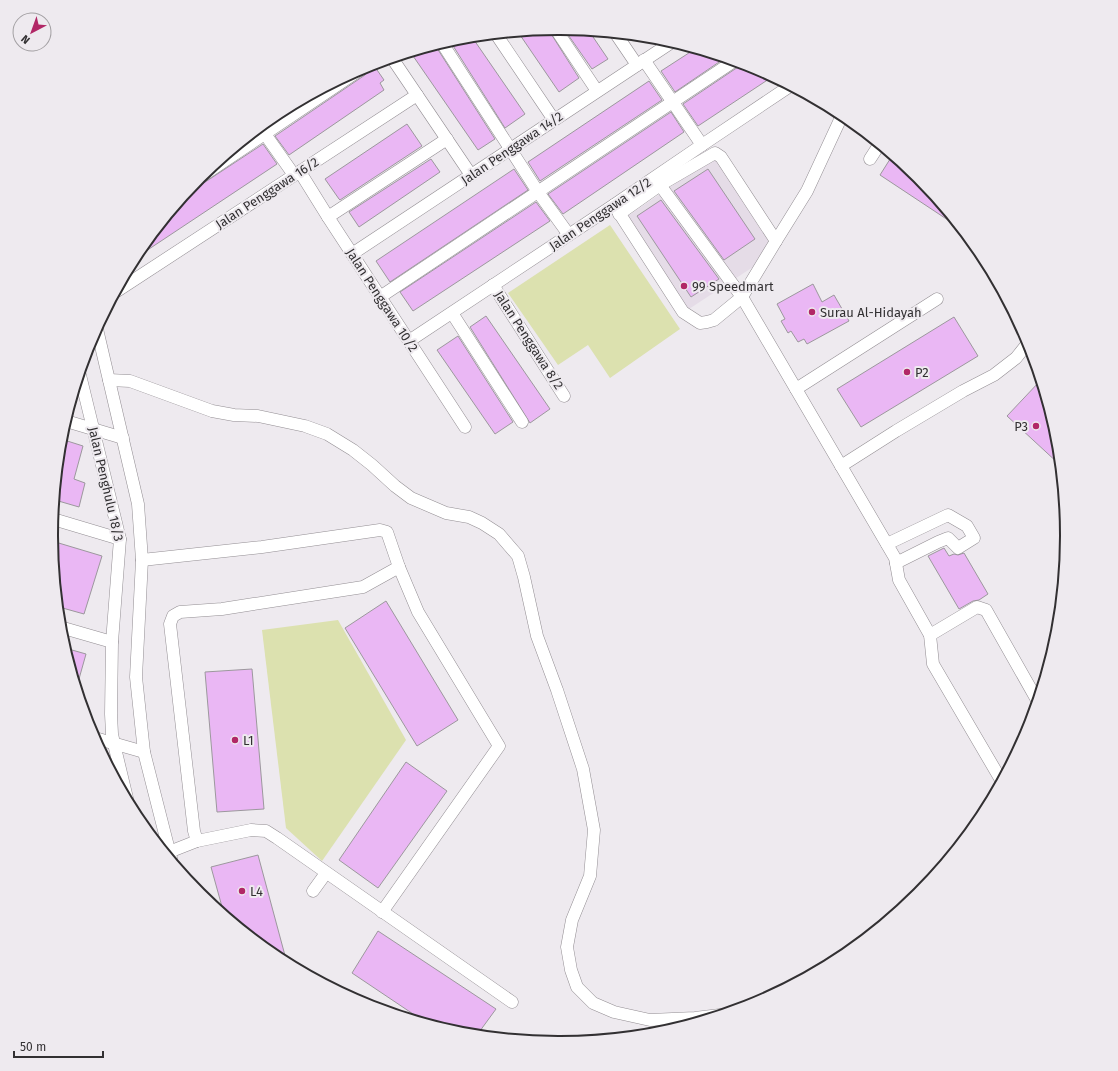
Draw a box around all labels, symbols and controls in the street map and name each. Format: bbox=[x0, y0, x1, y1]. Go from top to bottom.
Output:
north arrow bbox=[12, 12, 52, 52]
text: N bbox=[19, 32, 33, 46]
street label: Jalan Penggawa 14/2 bbox=[458, 108, 566, 188]
street label: Jalan Penggawa 16/2 bbox=[213, 154, 321, 232]
street label: Jalan Penggawa 12/2 bbox=[546, 174, 654, 254]
street label: Jalan Penggawa 10/2 bbox=[343, 246, 421, 354]
place label: 99 Speedmart bbox=[692, 279, 774, 294]
marker: 99 Speedmart bbox=[679, 281, 689, 291]
street label: Jalan Penggawa 8/2 bbox=[492, 288, 566, 392]
place label: Surau Al-Hidayah bbox=[820, 305, 922, 320]
marker: Surau Al-Hidayah bbox=[807, 307, 817, 317]
place label: P2 bbox=[915, 365, 929, 380]
marker: P2 bbox=[902, 367, 912, 377]
place label: P3 bbox=[1014, 419, 1028, 434]
marker: P3 bbox=[1031, 421, 1041, 431]
street label: Jalan Penghulu 18/3 bbox=[86, 425, 126, 543]
place label: L1 bbox=[243, 733, 254, 748]
marker: L1 bbox=[230, 735, 240, 745]
place label: L4 bbox=[250, 884, 263, 899]
marker: L4 bbox=[237, 886, 247, 896]
scale bar bbox=[14, 1033, 103, 1059]
text: 50 m bbox=[20, 1040, 46, 1054]

